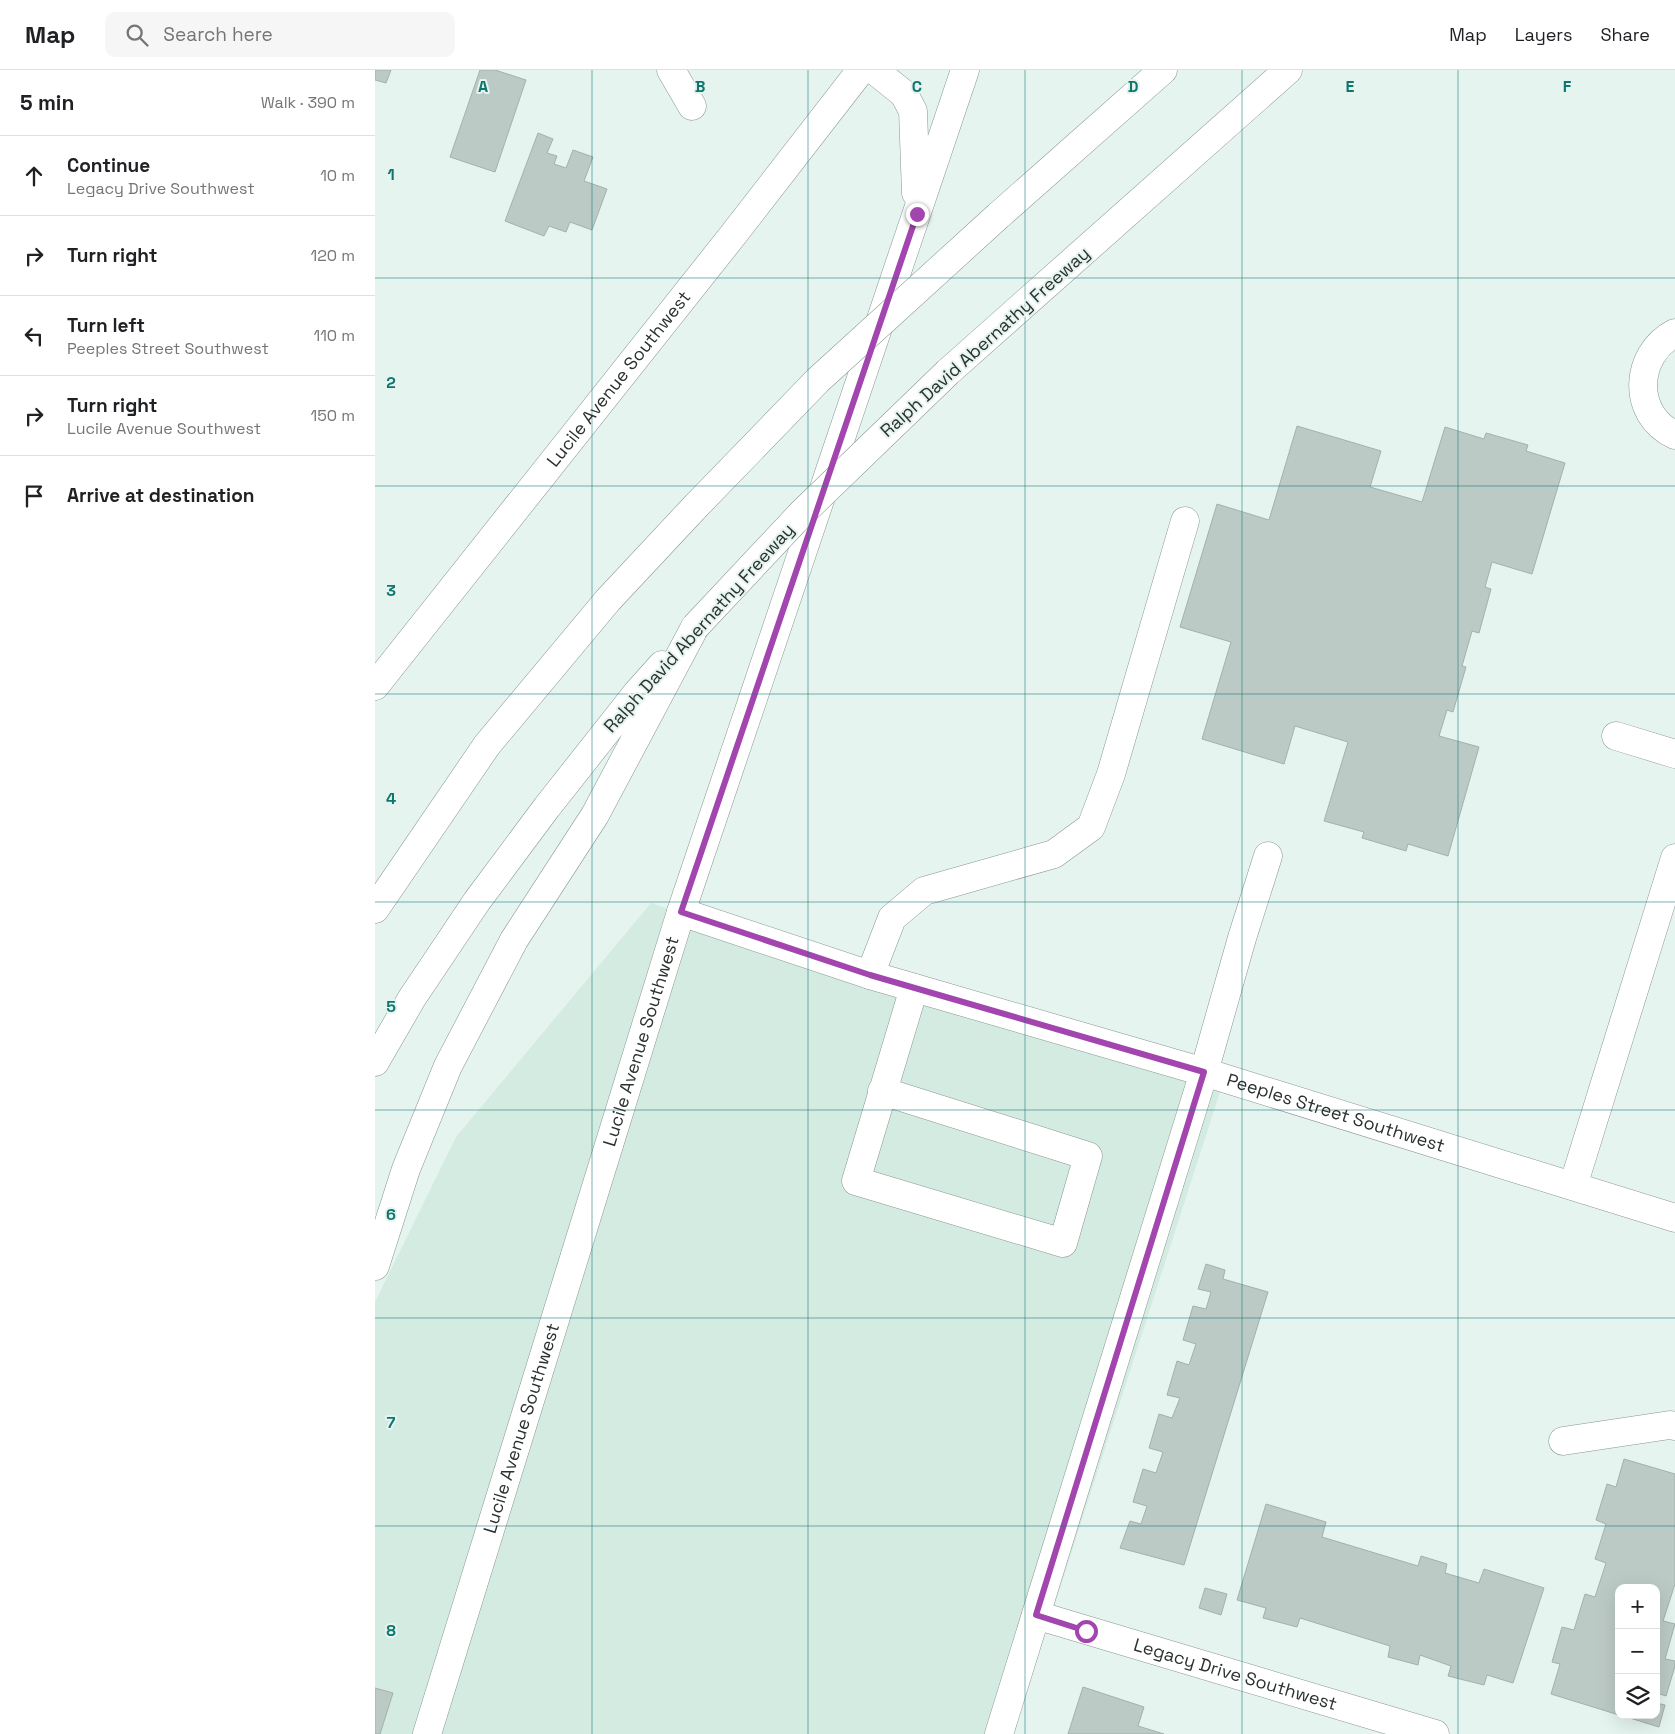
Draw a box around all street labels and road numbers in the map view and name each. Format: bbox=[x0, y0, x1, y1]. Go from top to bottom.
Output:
street label: Ralph David Abernathy Freeway bbox=[875, 241, 1094, 442]
street label: Lucile Avenue Southwest bbox=[541, 286, 695, 471]
street label: Ralph David Abernathy Freeway bbox=[598, 518, 799, 737]
street label: Lucile Avenue Southwest bbox=[597, 933, 684, 1149]
street label: Peeples Street Southwest bbox=[1224, 1068, 1448, 1157]
street label: Lucile Avenue Southwest bbox=[478, 1320, 564, 1536]
street label: Legacy Drive Southwest bbox=[1131, 1633, 1340, 1715]

